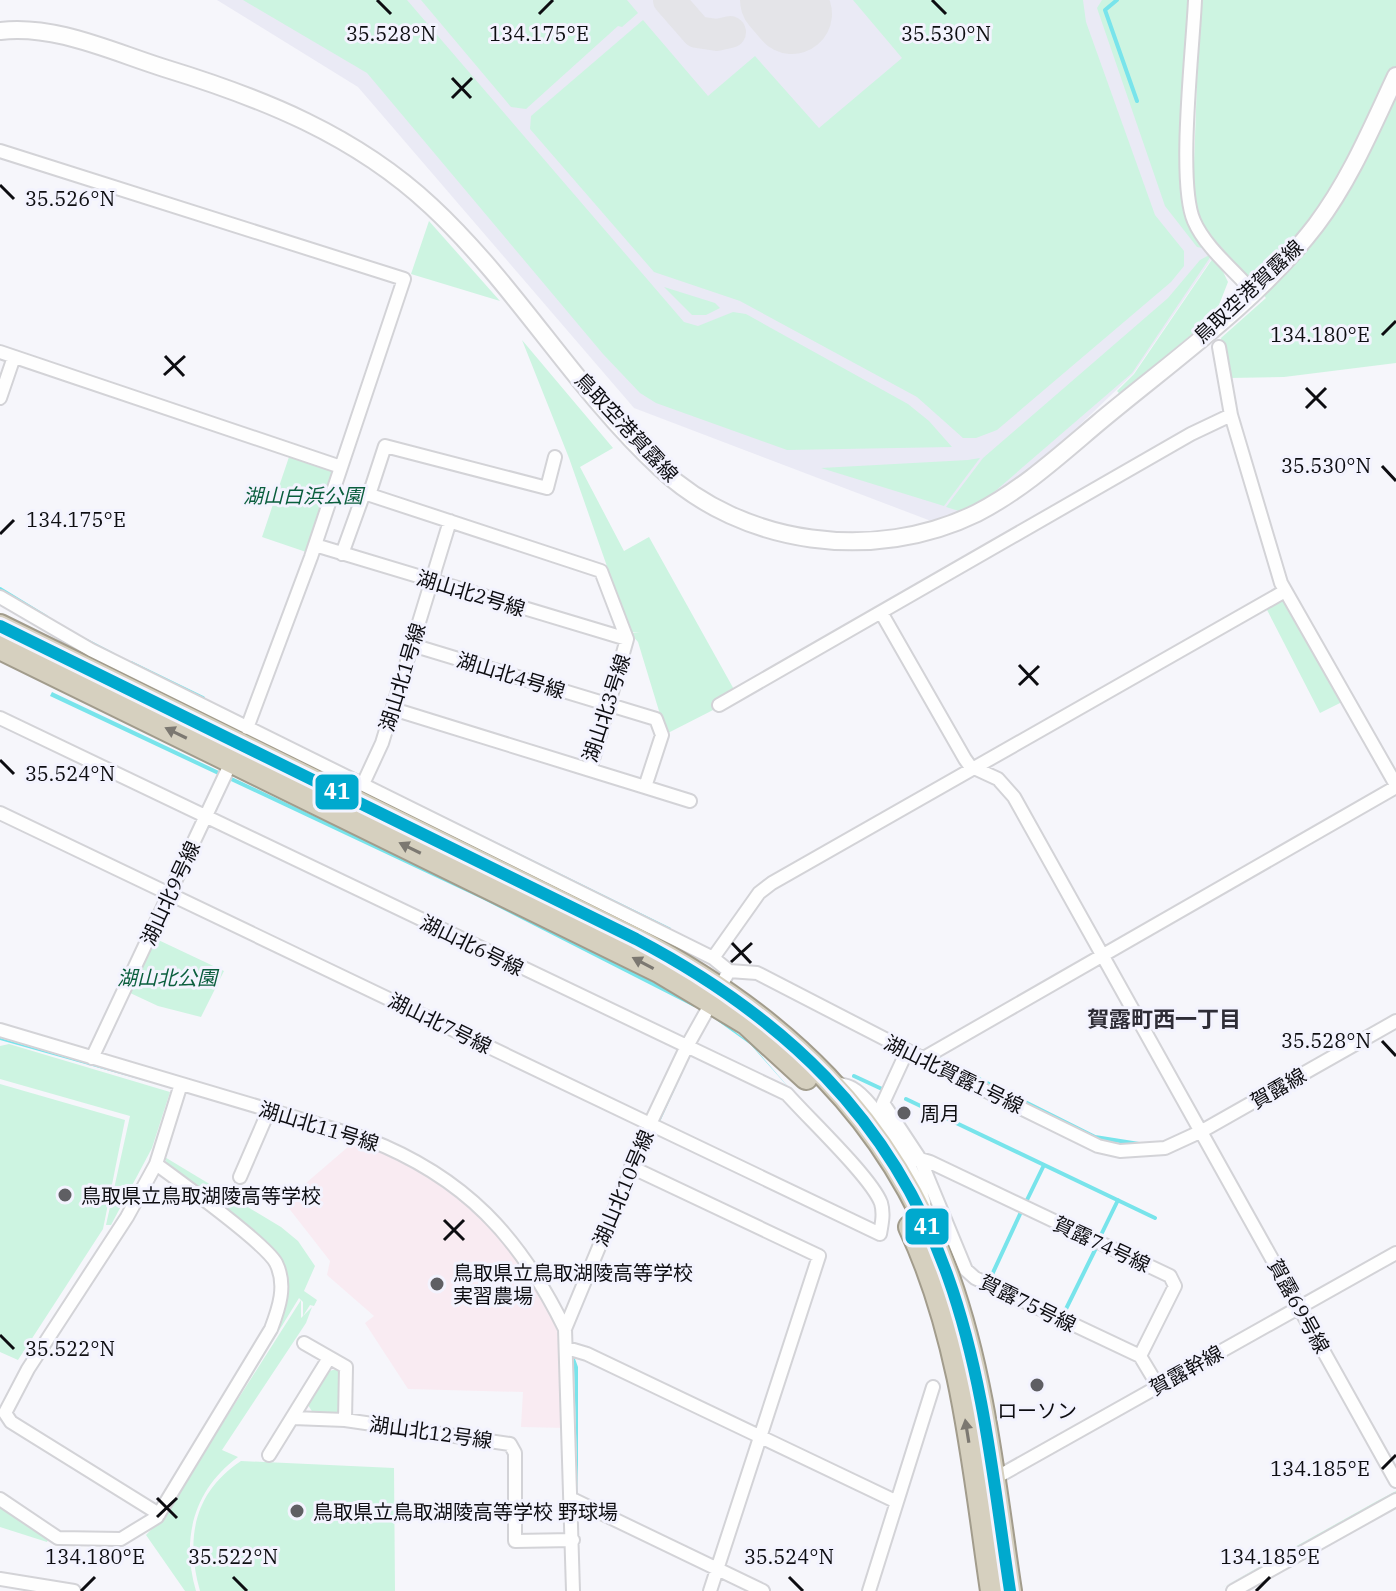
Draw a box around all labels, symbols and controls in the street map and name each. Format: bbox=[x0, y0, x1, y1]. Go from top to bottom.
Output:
text: 35.528°N bbox=[346, 20, 436, 47]
text: 134.175°E bbox=[489, 20, 589, 47]
text: 35.530°N bbox=[901, 20, 991, 47]
text: 35.526°N bbox=[25, 185, 115, 212]
street label: 鳥取空港賀露線 bbox=[1188, 233, 1308, 349]
text: 134.180°E bbox=[1270, 321, 1370, 348]
street label: 鳥取空港賀露線 bbox=[569, 367, 685, 487]
text: 35.530°N bbox=[1281, 452, 1371, 479]
park label: 湖山白浜公園 bbox=[243, 482, 366, 509]
text: 134.175°E bbox=[26, 506, 126, 533]
street label: 湖山北2号線 bbox=[413, 564, 529, 622]
street label: 湖山北1号線 bbox=[373, 619, 431, 735]
street label: 湖山北4号線 bbox=[453, 646, 569, 704]
street label: 湖山北3号線 bbox=[576, 651, 636, 765]
one-way arrow bbox=[165, 727, 188, 740]
text: 35.524°N bbox=[25, 760, 115, 787]
line badge: 41 bbox=[314, 773, 360, 811]
text: 41 bbox=[324, 776, 350, 805]
street label: 湖山北9号線 bbox=[134, 837, 206, 949]
one-way arrow bbox=[398, 841, 422, 855]
street label: 湖山北6号線 bbox=[416, 908, 528, 982]
one-way arrow bbox=[632, 956, 654, 970]
park label: 湖山北公園 bbox=[117, 964, 220, 991]
street label: 湖山北7号線 bbox=[384, 986, 496, 1060]
district label: 賀露町西一丁目 bbox=[1087, 1004, 1241, 1033]
text: 35.528°N bbox=[1281, 1027, 1371, 1054]
street label: 湖山北賀露1号線 bbox=[880, 1029, 1028, 1119]
street label: 賀露線 bbox=[1245, 1061, 1311, 1115]
street label: 湖山北11号線 bbox=[256, 1095, 382, 1157]
place label: 周月 bbox=[920, 1100, 960, 1127]
marker: 周月 bbox=[895, 1104, 913, 1122]
street label: 湖山北10号線 bbox=[586, 1126, 660, 1250]
place label: 鳥取県立鳥取湖陵高等学校 bbox=[81, 1182, 321, 1209]
marker: 鳥取県立鳥取湖陵高等学校 bbox=[56, 1186, 74, 1204]
line badge: 41 bbox=[904, 1207, 950, 1246]
street label: 賀露74号線 bbox=[1049, 1210, 1155, 1278]
text: 41 bbox=[914, 1211, 940, 1240]
street label: 賀露69号線 bbox=[1262, 1254, 1336, 1358]
place label: 鳥取県立鳥取湖陵高等学校 実習農場 bbox=[453, 1259, 693, 1309]
street label: 賀露75号線 bbox=[975, 1268, 1081, 1338]
marker: 鳥取県立鳥取湖陵高等学校 実習農場 bbox=[428, 1275, 446, 1293]
text: 35.522°N bbox=[25, 1335, 115, 1362]
street label: 賀露幹線 bbox=[1144, 1339, 1228, 1401]
marker: ローソン bbox=[1028, 1376, 1046, 1394]
place label: ローソン bbox=[997, 1397, 1077, 1424]
street label: 湖山北12号線 bbox=[368, 1410, 494, 1454]
one-way arrow bbox=[960, 1418, 973, 1443]
text: 134.185°E bbox=[1270, 1455, 1370, 1482]
place label: 鳥取県立鳥取湖陵高等学校 野球場 bbox=[313, 1498, 618, 1525]
marker: 鳥取県立鳥取湖陵高等学校 野球場 bbox=[288, 1502, 306, 1520]
text: 134.180°E bbox=[45, 1543, 145, 1570]
text: 35.522°N bbox=[188, 1543, 278, 1570]
text: 35.524°N bbox=[744, 1543, 834, 1570]
text: 134.185°E bbox=[1220, 1543, 1320, 1570]

